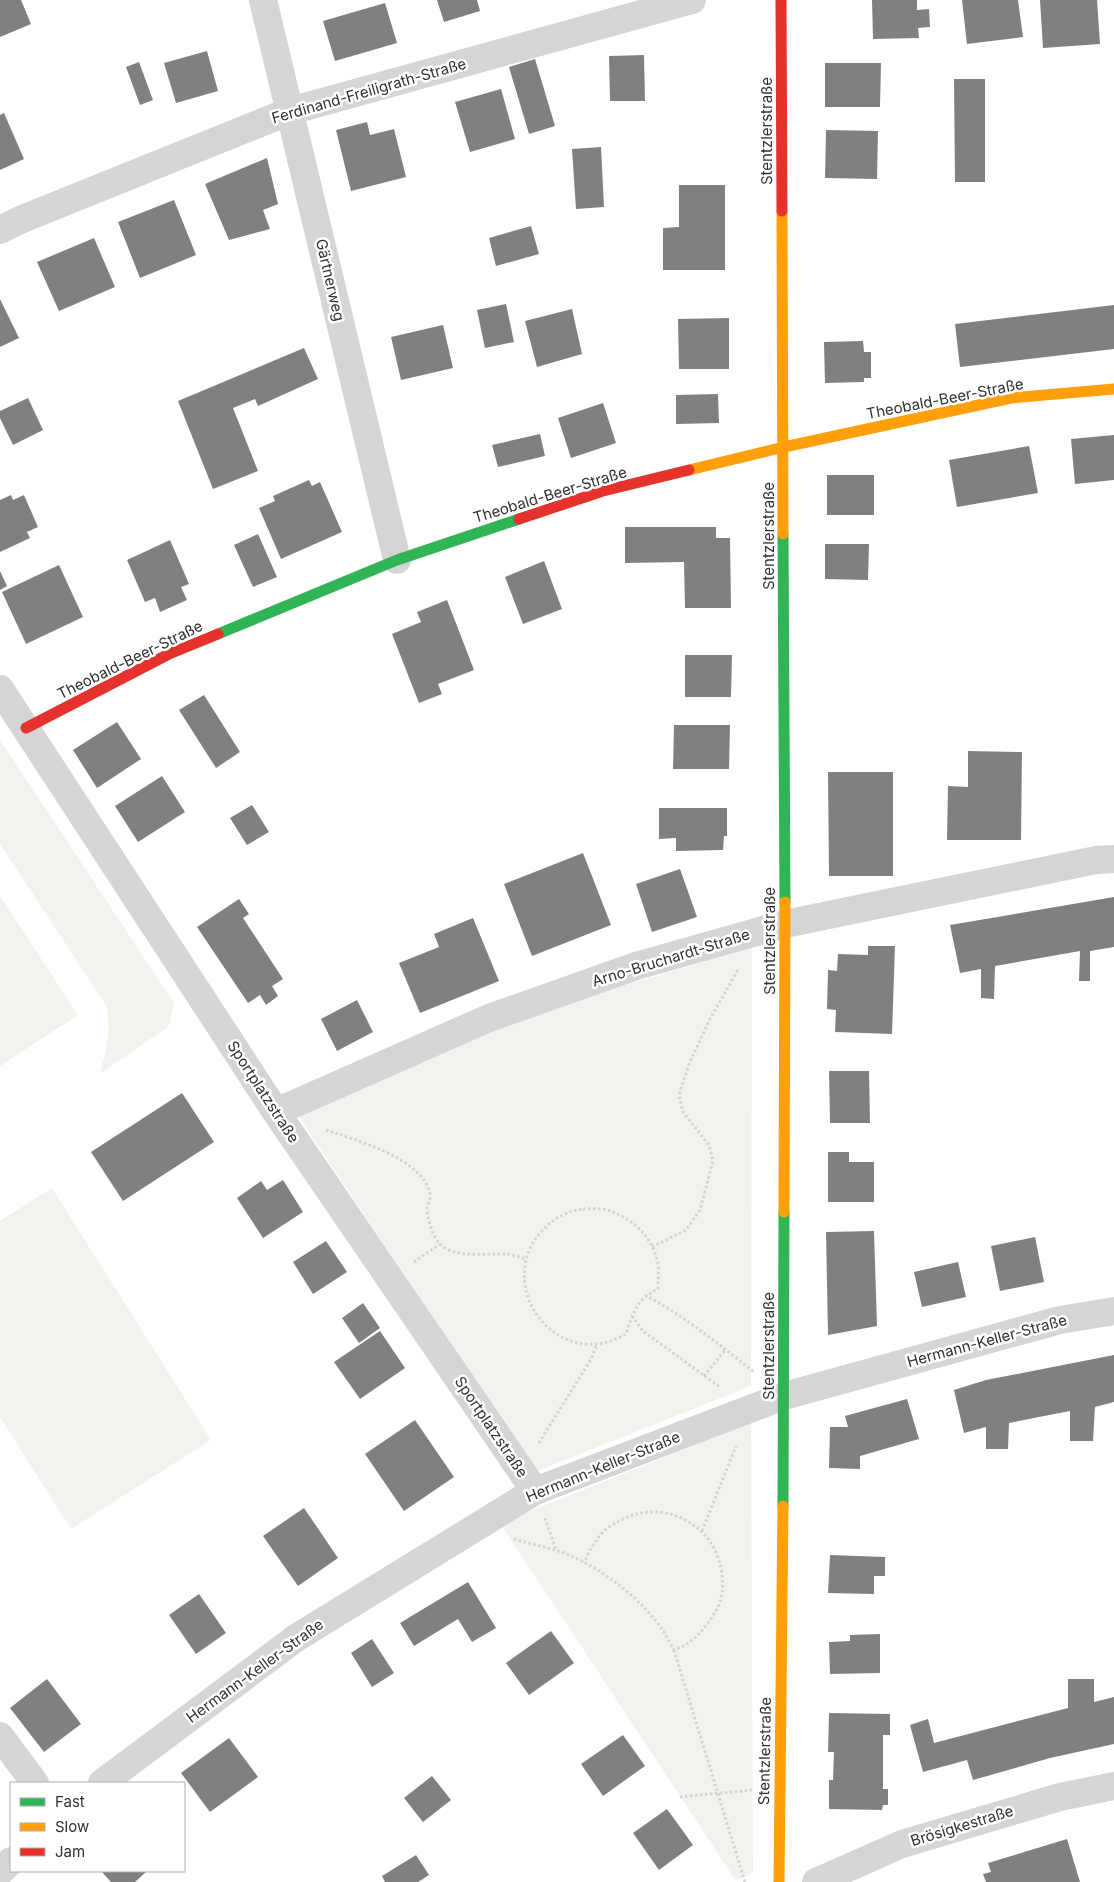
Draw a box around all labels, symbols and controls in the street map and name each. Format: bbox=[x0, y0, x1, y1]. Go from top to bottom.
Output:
street label: Ferdinand-Freiligrath-Straße bbox=[269, 54, 468, 127]
street label: Stentzlerstraße bbox=[757, 77, 776, 185]
street label: Gärtnerweg bbox=[312, 237, 349, 323]
street label: Theobald-Beer-Straße bbox=[865, 374, 1025, 423]
street label: Theobald-Beer-Straße bbox=[471, 462, 629, 527]
street label: Stentzlerstraße bbox=[759, 482, 778, 590]
street label: Theobald-Beer-Straße bbox=[54, 616, 206, 703]
street label: Stentzlerstraße bbox=[760, 887, 779, 995]
street label: Arno-Bruchardt-Straße bbox=[590, 924, 752, 991]
street label: Sportplatzstraße bbox=[223, 1037, 303, 1146]
street label: Stentzlerstraße bbox=[759, 1292, 778, 1400]
street label: Hermann-Keller-Straße bbox=[905, 1310, 1069, 1371]
street label: Sportplatzstraße bbox=[451, 1373, 532, 1481]
street label: Hermann-Keller-Straße bbox=[523, 1427, 683, 1506]
street label: Hermann-Keller-Straße bbox=[182, 1614, 327, 1727]
street label: Stentzlerstraße bbox=[754, 1697, 775, 1805]
legend bbox=[10, 1782, 185, 1872]
text: Fast bbox=[55, 1792, 85, 1811]
street label: Brösigkestraße bbox=[908, 1801, 1016, 1850]
text: Slow bbox=[55, 1817, 89, 1836]
text: Jam bbox=[55, 1842, 85, 1861]

